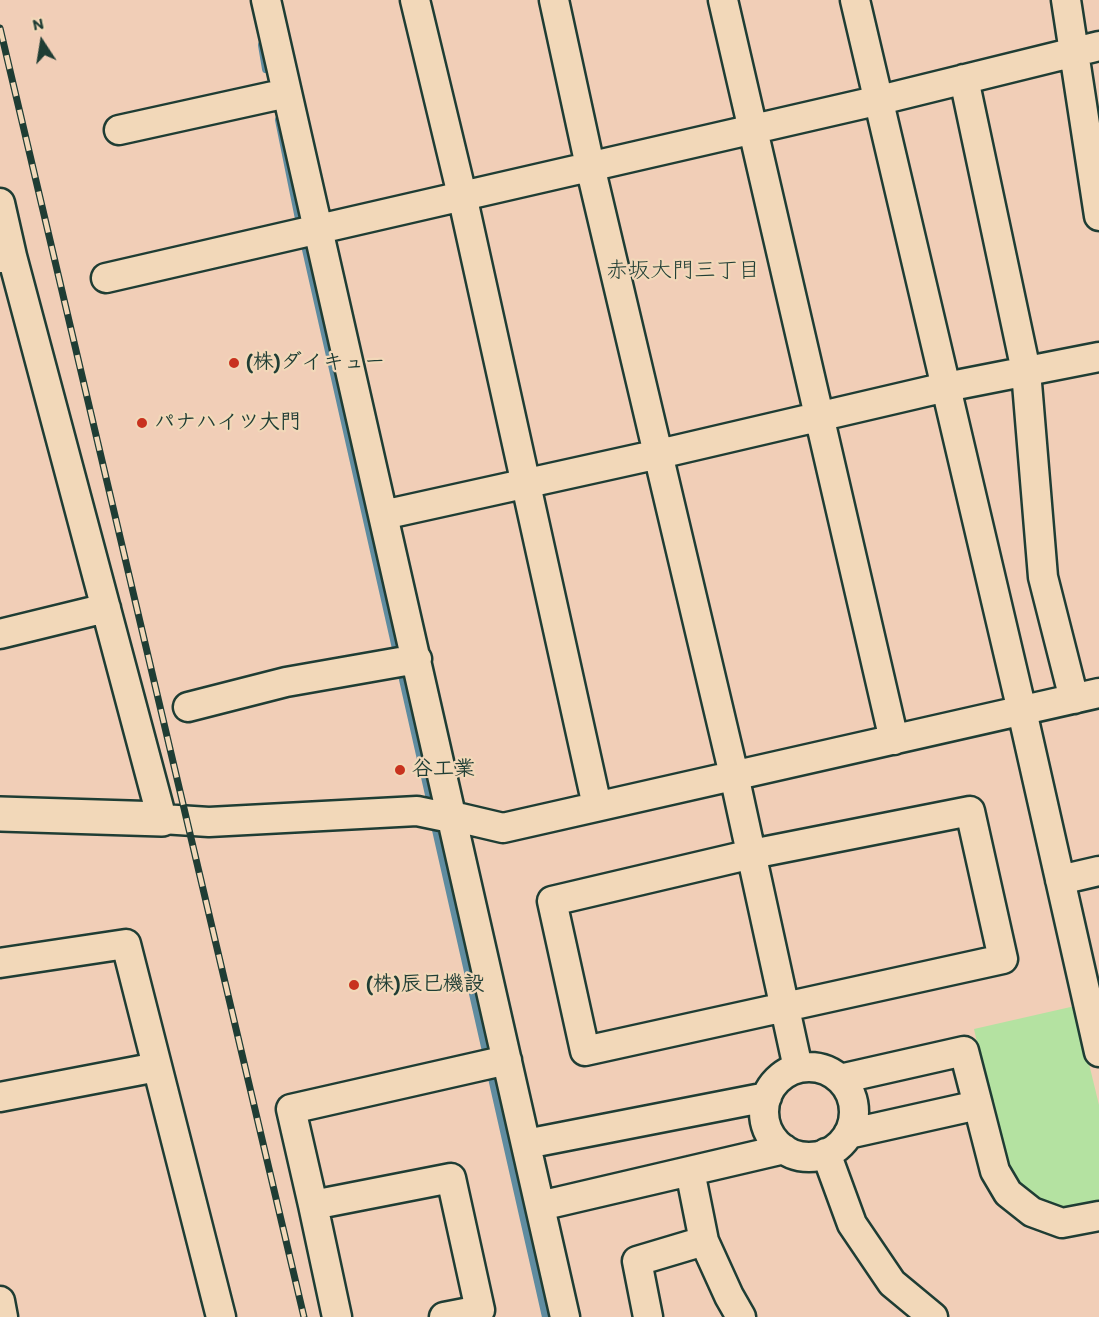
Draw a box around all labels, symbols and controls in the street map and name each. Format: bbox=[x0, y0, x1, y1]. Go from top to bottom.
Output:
north arrow bbox=[12, 12, 72, 72]
text: N bbox=[31, 13, 45, 34]
district label: 赤坂大門三丁目 bbox=[606, 258, 760, 284]
place label: (株)ダイキュー bbox=[246, 350, 385, 376]
marker: (株)ダイキュー bbox=[227, 356, 241, 370]
place label: パナハイツ大門 bbox=[154, 410, 301, 436]
marker: パナハイツ大門 bbox=[135, 416, 149, 430]
place label: 谷工業 bbox=[412, 757, 475, 783]
marker: 谷工業 bbox=[393, 763, 407, 777]
place label: (株)辰巳機設 bbox=[366, 972, 485, 998]
marker: (株)辰巳機設 bbox=[347, 978, 361, 992]

